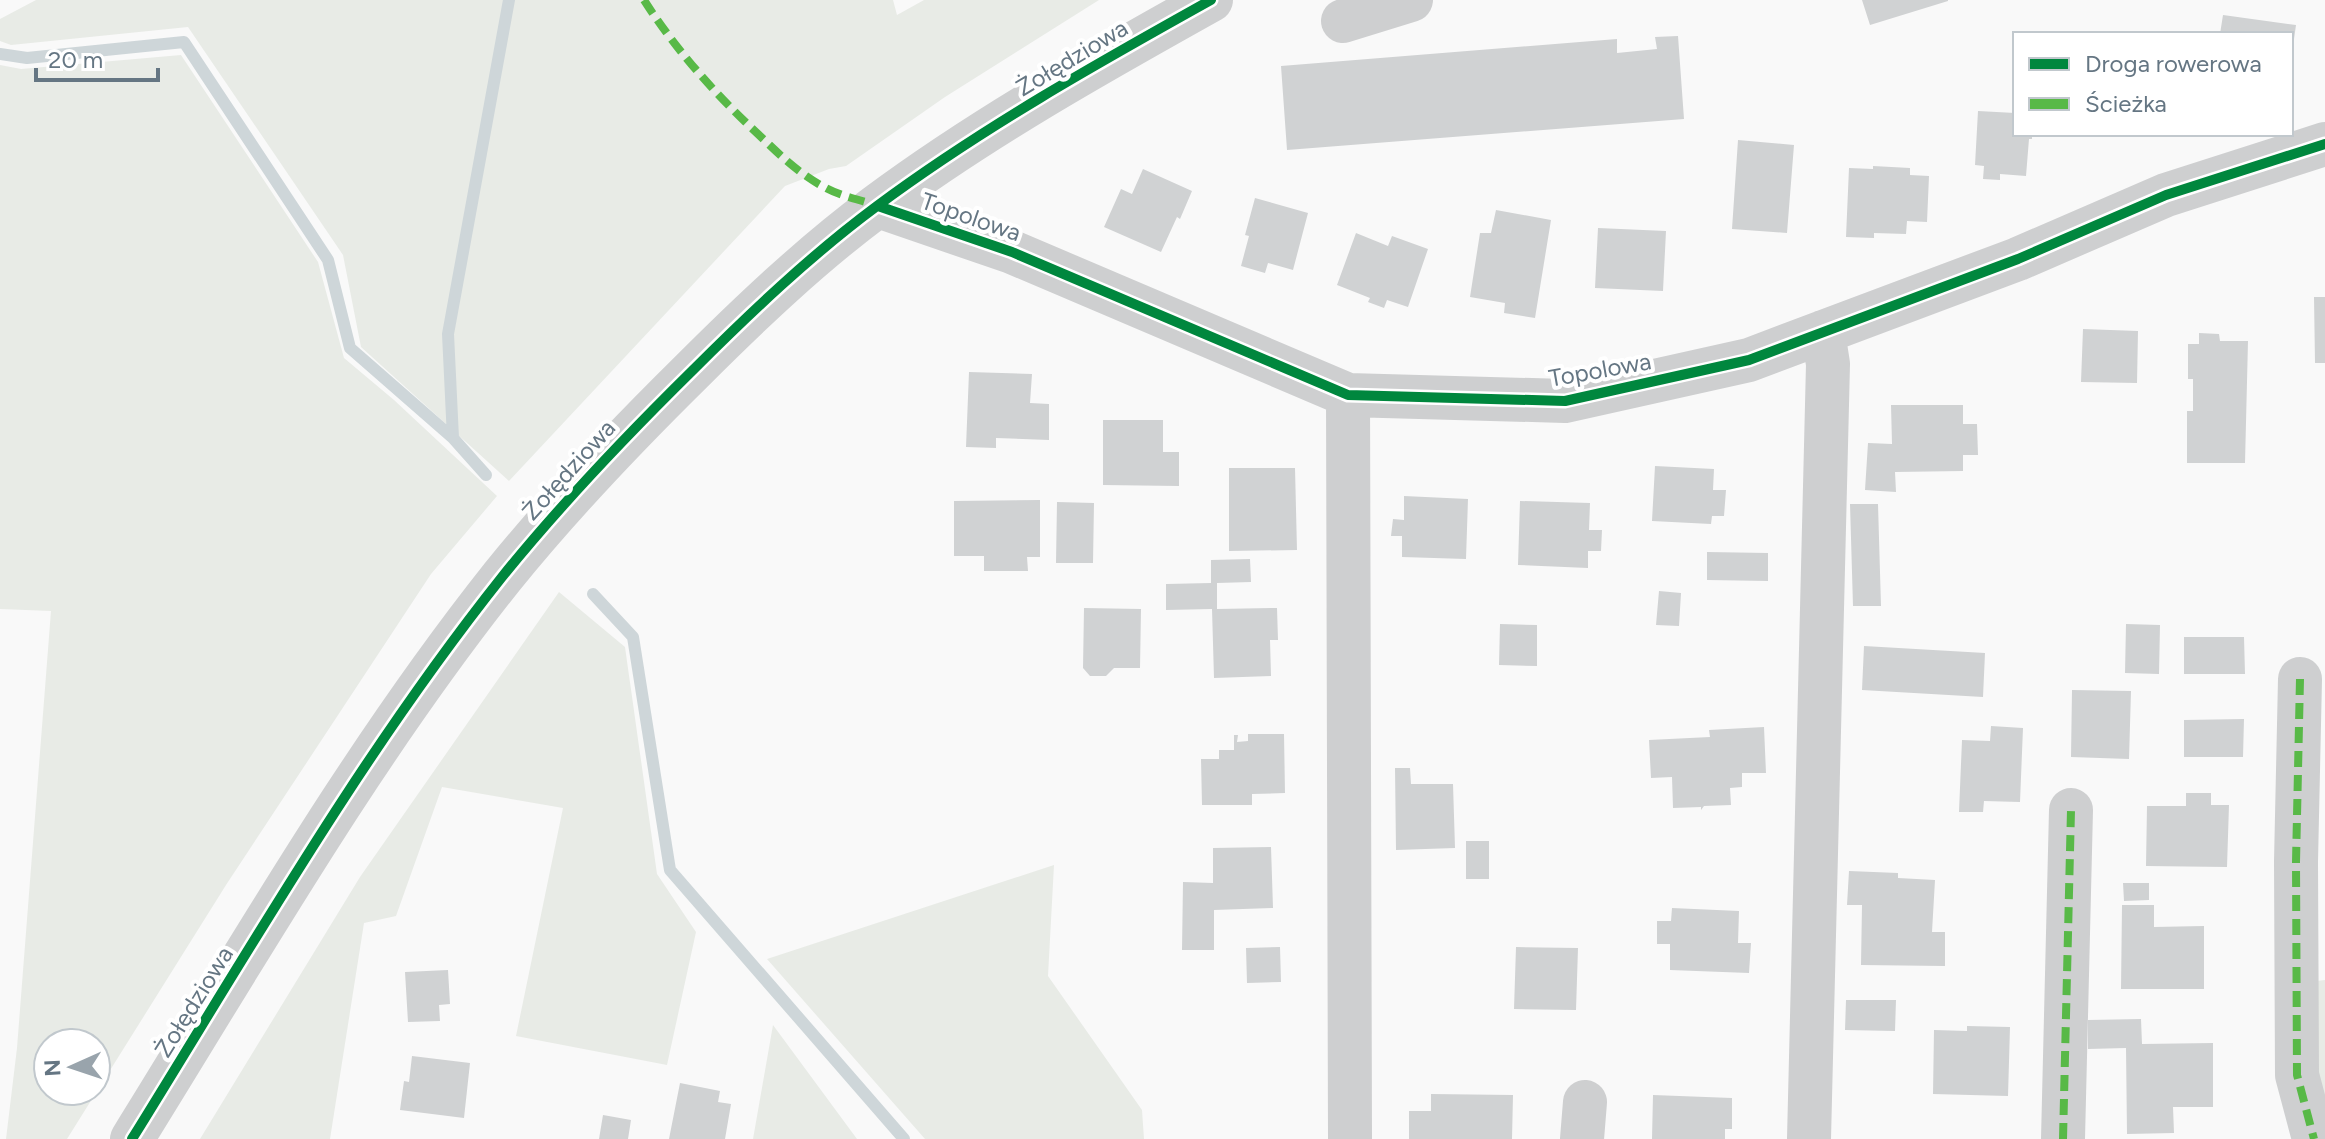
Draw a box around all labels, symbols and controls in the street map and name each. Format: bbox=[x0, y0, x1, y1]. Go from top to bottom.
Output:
street label: Żołędziowa bbox=[1011, 13, 1133, 102]
scale bar bbox=[36, 32, 158, 82]
legend bbox=[2013, 32, 2293, 136]
text: 20 m bbox=[48, 45, 103, 74]
text: Droga rowerowa bbox=[2085, 49, 2262, 78]
text: Ścieżka bbox=[2085, 89, 2167, 118]
street label: Topolowa bbox=[918, 186, 1025, 247]
street label: Topolowa bbox=[1546, 346, 1653, 393]
street label: Żołędziowa bbox=[516, 414, 621, 526]
street label: Żołędziowa bbox=[148, 941, 239, 1062]
north arrow bbox=[32, 1027, 112, 1107]
text: N bbox=[39, 1059, 66, 1077]

